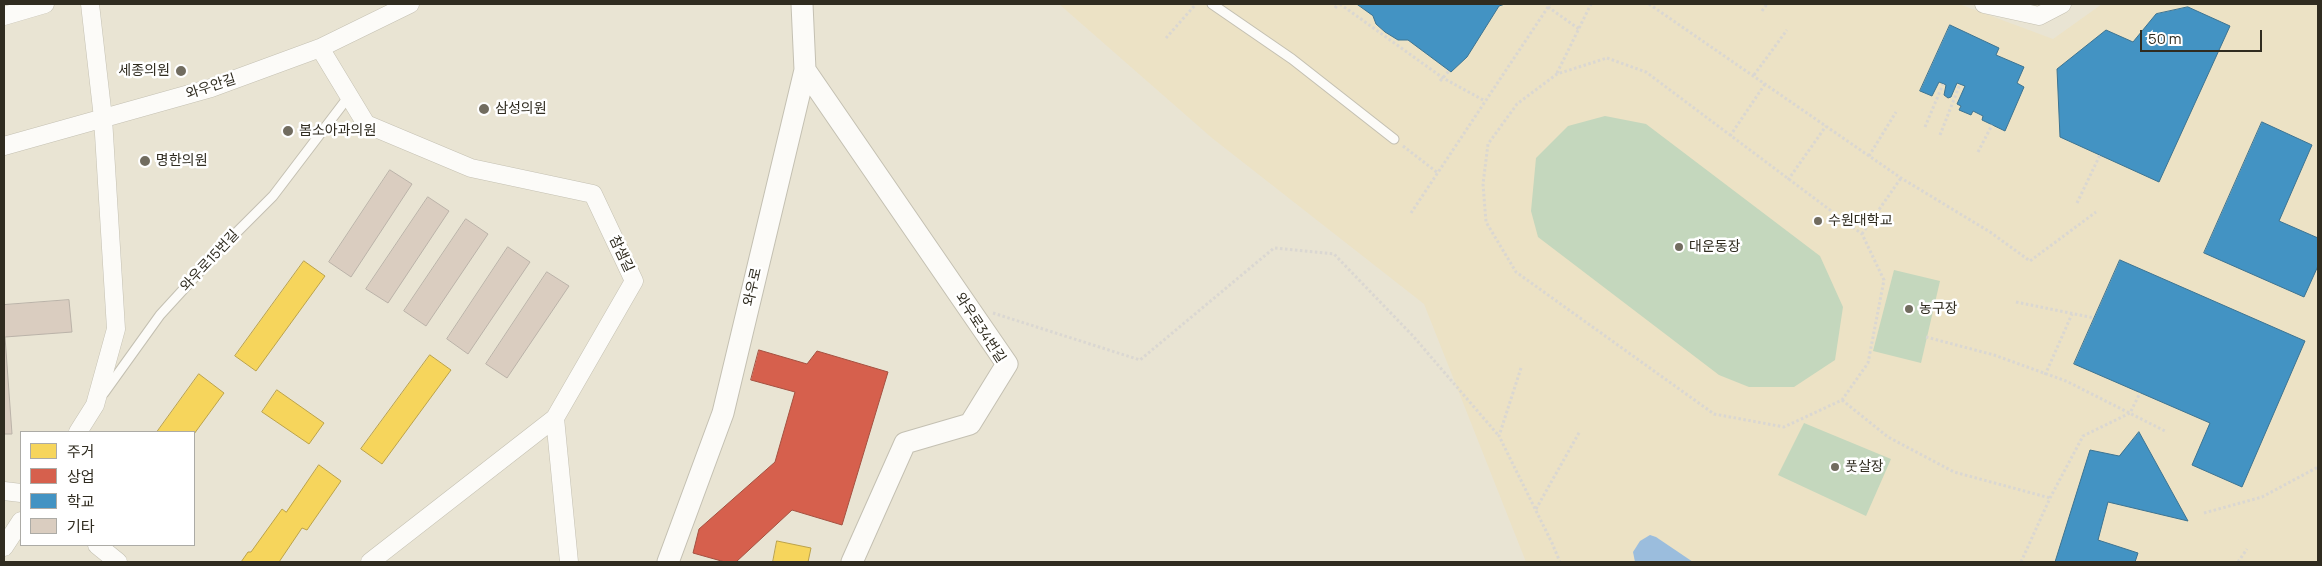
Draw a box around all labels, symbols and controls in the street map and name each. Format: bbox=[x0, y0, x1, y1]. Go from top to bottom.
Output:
scale bar bbox=[2142, 20, 2264, 52]
text: 50 m bbox=[2148, 28, 2182, 49]
place label: 세종의원 bbox=[118, 63, 170, 79]
marker: 세종의원 bbox=[174, 64, 188, 78]
street label: 와우안길 bbox=[184, 71, 238, 103]
place label: 삼성의원 bbox=[495, 101, 547, 117]
marker: 삼성의원 bbox=[477, 102, 491, 116]
place label: 봄소아과의원 bbox=[299, 123, 376, 139]
marker: 봄소아과의원 bbox=[281, 124, 295, 138]
place label: 명한의원 bbox=[156, 153, 208, 169]
marker: 명한의원 bbox=[138, 154, 152, 168]
place label: 수원대학교 bbox=[1828, 213, 1892, 229]
marker: 수원대학교 bbox=[1812, 215, 1824, 227]
street label: 와우로15번길 bbox=[177, 227, 243, 295]
street label: 참샘길 bbox=[605, 233, 637, 275]
place label: 대운동장 bbox=[1689, 239, 1741, 255]
marker: 대운동장 bbox=[1673, 241, 1685, 253]
street label: 와우로 bbox=[740, 266, 766, 308]
street label: 와우로34번길 bbox=[951, 290, 1009, 366]
place label: 농구장 bbox=[1919, 301, 1958, 317]
marker: 농구장 bbox=[1903, 303, 1915, 315]
legend bbox=[20, 431, 195, 546]
text: 주거 bbox=[67, 441, 95, 462]
place label: 풋살장 bbox=[1845, 459, 1884, 475]
marker: 풋살장 bbox=[1829, 461, 1841, 473]
text: 상업 bbox=[67, 466, 95, 487]
text: 학교 bbox=[67, 491, 95, 512]
text: 기타 bbox=[67, 516, 95, 537]

